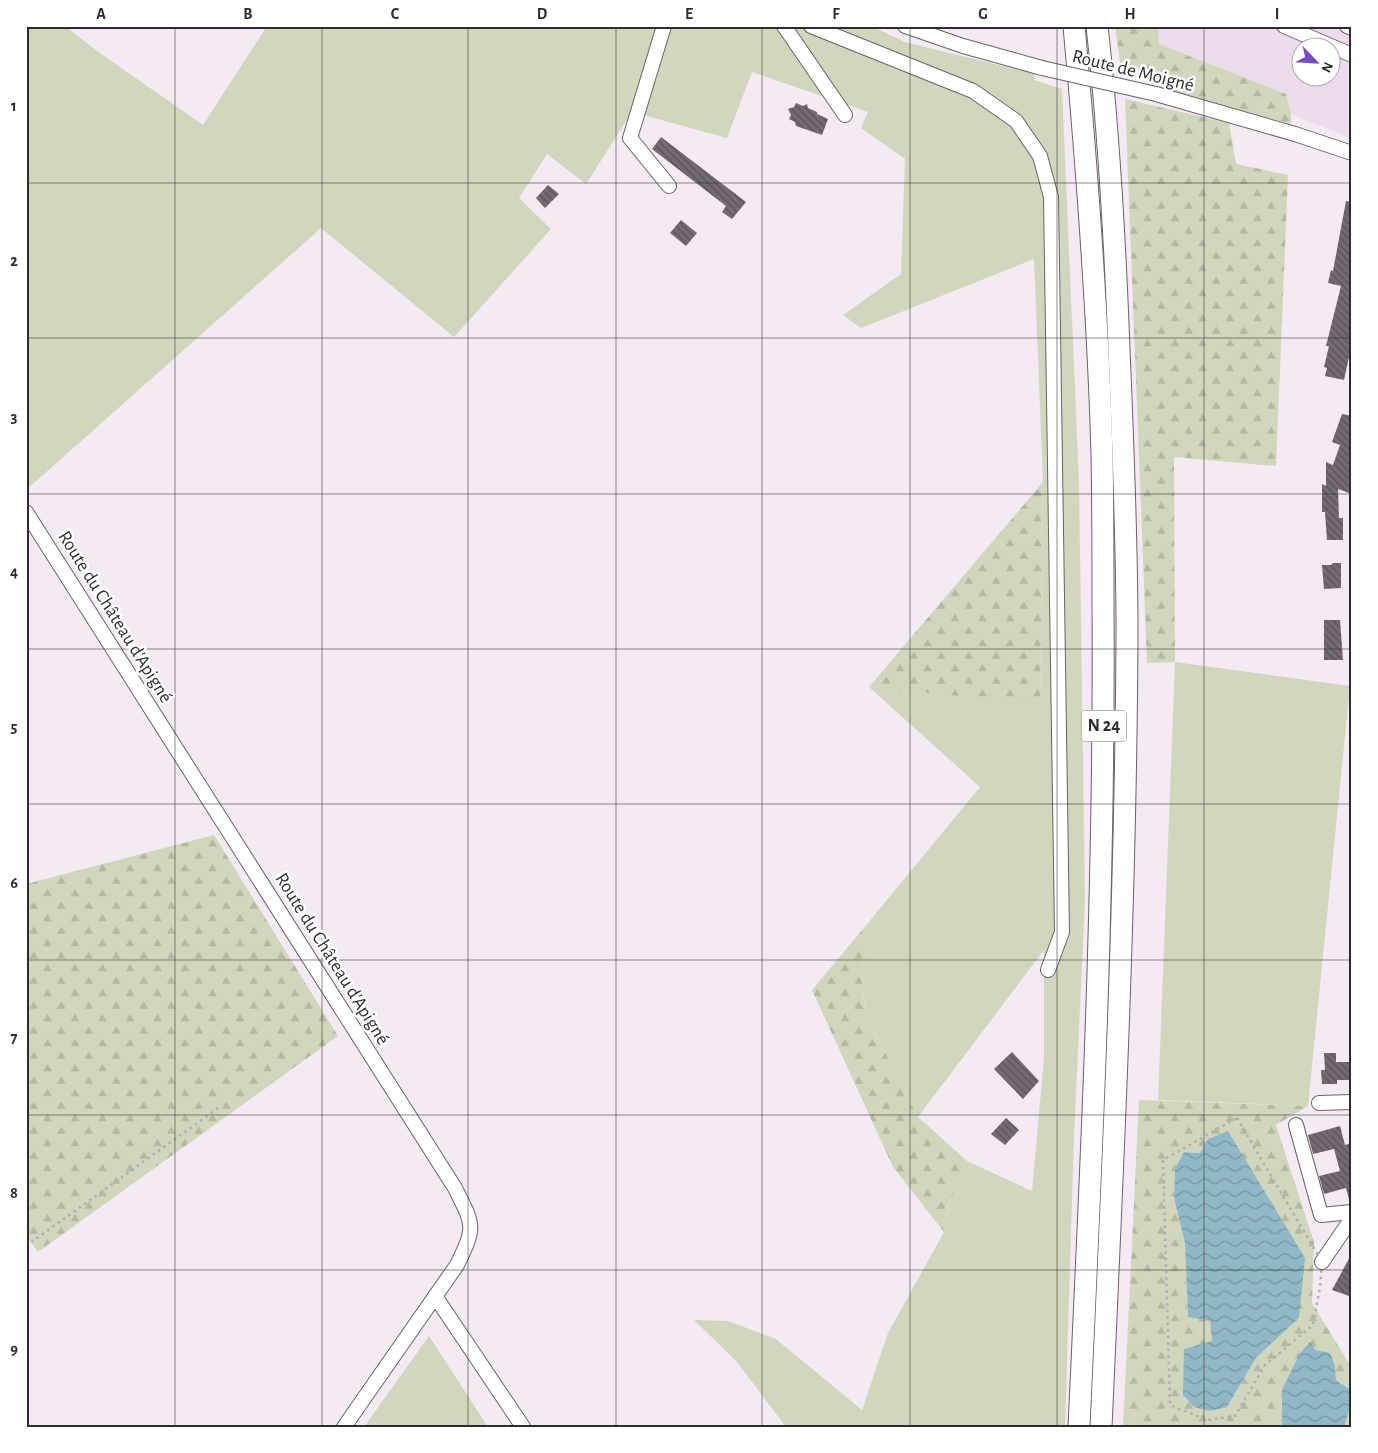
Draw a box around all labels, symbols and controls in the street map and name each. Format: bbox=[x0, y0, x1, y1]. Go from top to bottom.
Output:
text: A bbox=[96, 6, 106, 22]
text: B bbox=[243, 6, 253, 22]
text: C bbox=[391, 6, 400, 22]
text: D bbox=[537, 6, 548, 22]
text: E bbox=[685, 6, 693, 22]
text: F bbox=[832, 6, 840, 22]
text: G bbox=[978, 6, 988, 22]
text: H bbox=[1124, 6, 1136, 22]
text: I bbox=[1275, 6, 1279, 22]
north arrow bbox=[1290, 38, 1340, 88]
street label: Route de Moigné bbox=[1070, 47, 1196, 95]
text: N bbox=[1318, 60, 1335, 74]
text: 1 bbox=[11, 98, 17, 114]
text: 2 bbox=[10, 253, 18, 269]
text: 3 bbox=[11, 409, 18, 425]
street label: Route du Château d'Apigné bbox=[54, 528, 176, 706]
text: 4 bbox=[10, 564, 18, 580]
road number: N 24 bbox=[1082, 710, 1126, 741]
text: 5 bbox=[11, 719, 18, 735]
street label: Route du Château d'Apigné bbox=[271, 870, 393, 1048]
text: 6 bbox=[10, 875, 18, 891]
text: 7 bbox=[11, 1030, 18, 1046]
text: 8 bbox=[10, 1185, 18, 1201]
text: 9 bbox=[10, 1341, 18, 1357]

